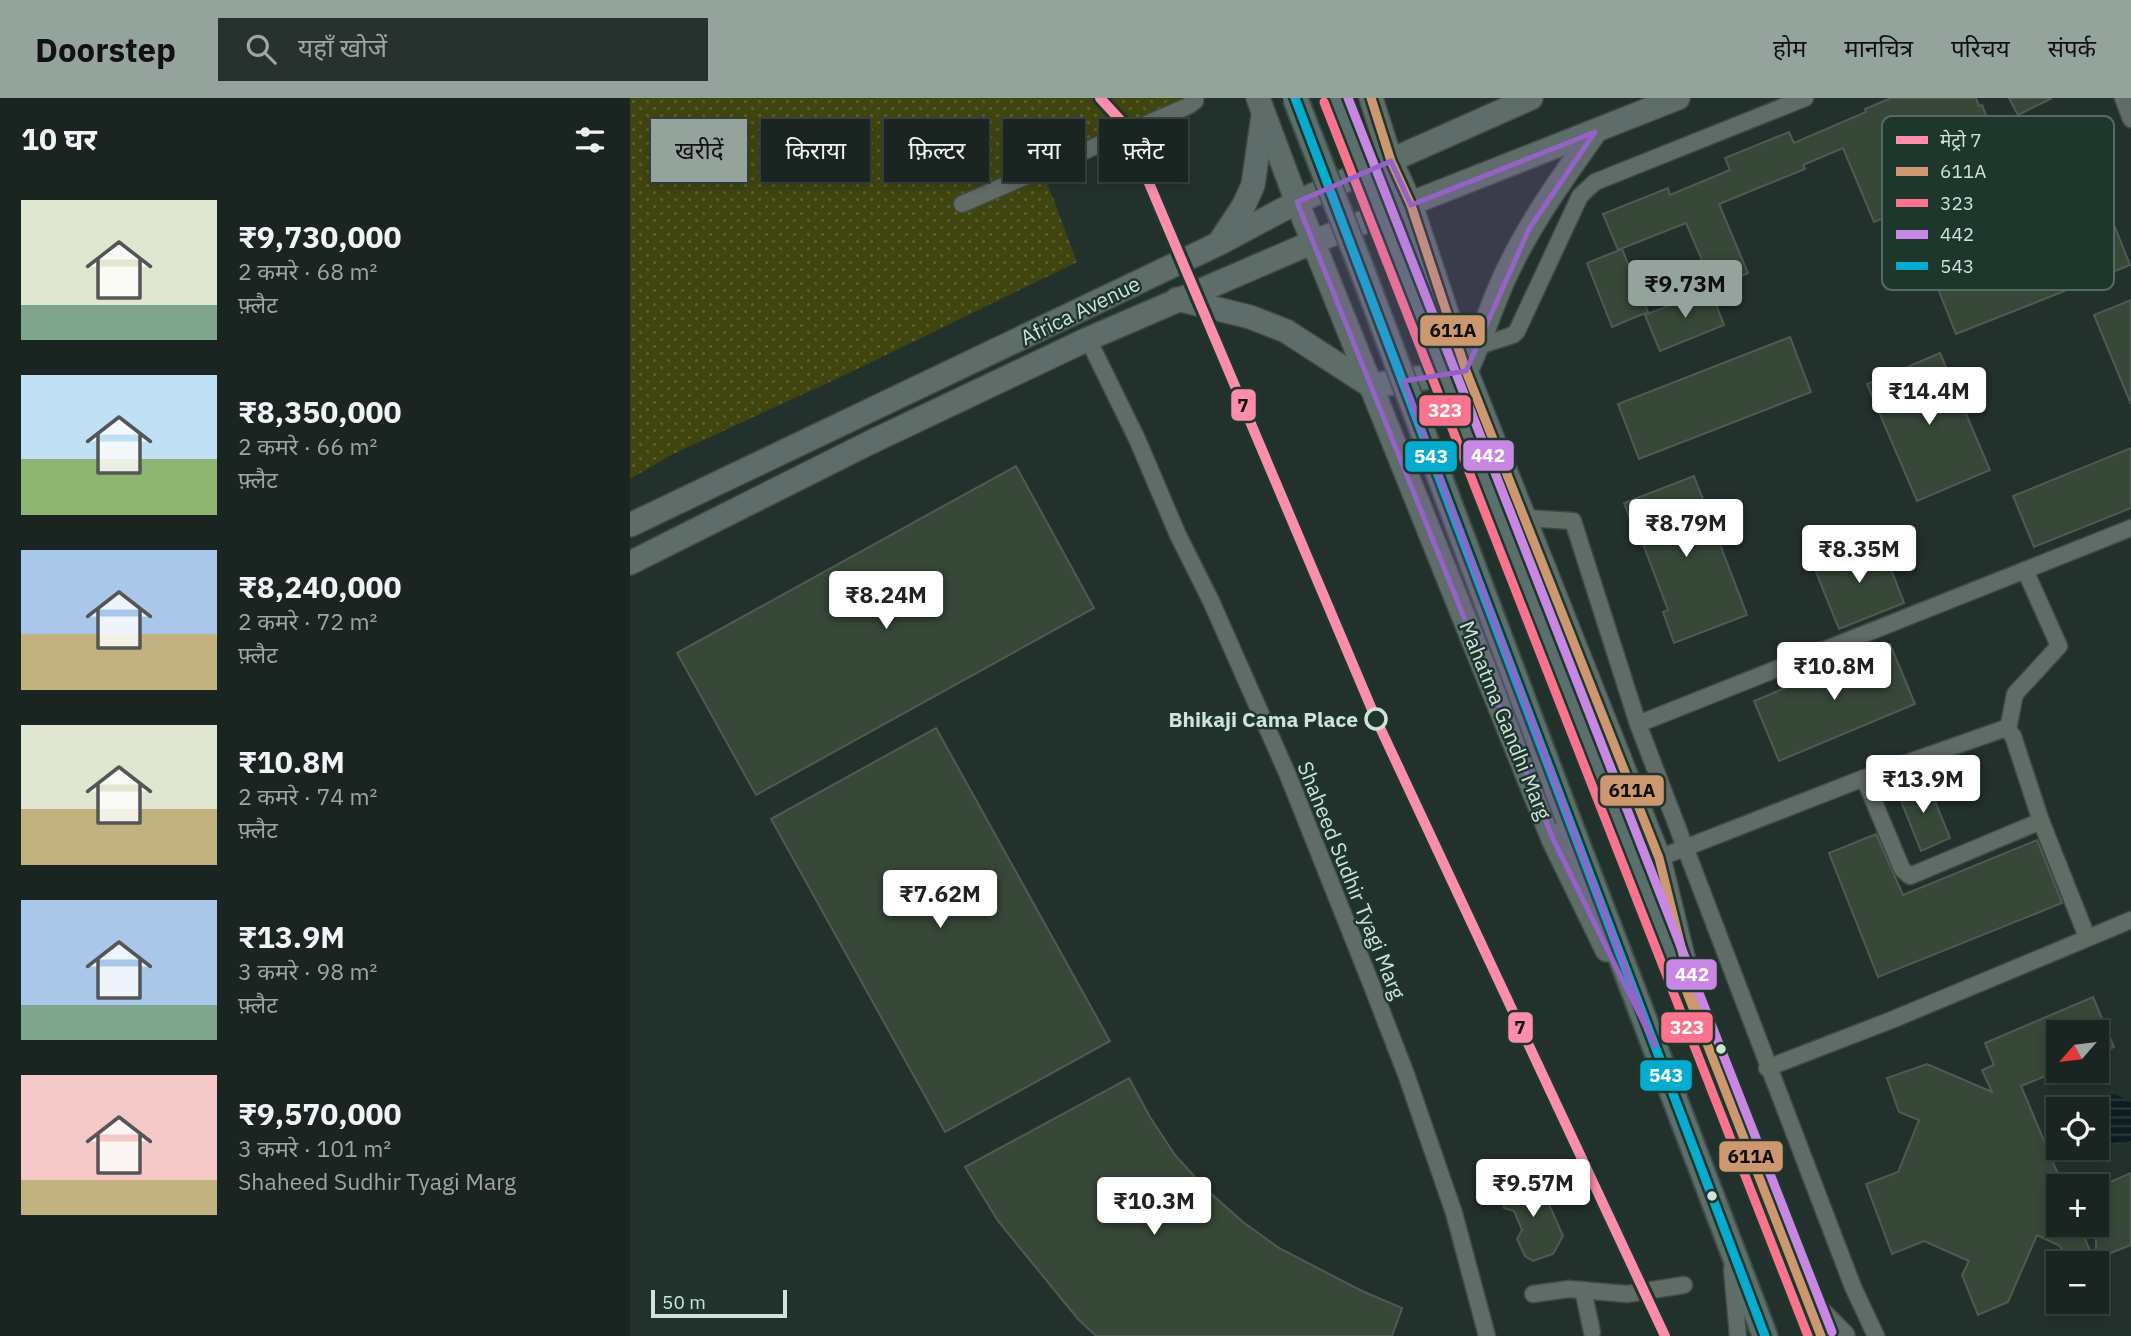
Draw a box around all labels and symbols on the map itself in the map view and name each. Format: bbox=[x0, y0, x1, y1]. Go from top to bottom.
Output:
legend bbox=[1882, 116, 2114, 290]
text: मेट्रो 7 bbox=[1940, 128, 1982, 152]
text: 611A bbox=[1940, 159, 1986, 183]
text: 323 bbox=[1940, 191, 1974, 215]
text: 442 bbox=[1940, 222, 1974, 246]
text: 543 bbox=[1940, 254, 1974, 278]
pin: ₹9.73M bbox=[1628, 260, 1742, 320]
street label: Africa Avenue bbox=[1015, 269, 1145, 351]
line badge: 611A bbox=[1419, 314, 1486, 347]
text: 611A bbox=[1429, 318, 1477, 342]
pin: ₹14.4M bbox=[1872, 368, 1986, 427]
line badge: 7 bbox=[1230, 388, 1257, 422]
text: 7 bbox=[1237, 393, 1249, 417]
line badge: 323 bbox=[1418, 394, 1472, 427]
text: 323 bbox=[1428, 398, 1462, 422]
line badge: 442 bbox=[1462, 439, 1515, 472]
line badge: 543 bbox=[1404, 440, 1458, 473]
text: 442 bbox=[1471, 443, 1505, 467]
text: 543 bbox=[1414, 444, 1448, 468]
pin: ₹8.79M bbox=[1629, 500, 1743, 559]
pin: ₹8.35M bbox=[1802, 526, 1916, 585]
pin: ₹8.24M bbox=[829, 572, 943, 631]
street label: Mahatma Gandhi Marg bbox=[1453, 617, 1559, 823]
pin: ₹10.8M bbox=[1777, 642, 1891, 702]
place label: Bhikaji Cama Place bbox=[1168, 705, 1358, 733]
marker: Bhikaji Cama Place bbox=[1365, 708, 1387, 730]
pin: ₹13.9M bbox=[1866, 756, 1980, 815]
street label: Shaheed Sudhir Tyagi Marg bbox=[1291, 757, 1413, 1003]
line badge: 611A bbox=[1599, 774, 1665, 807]
text: 611A bbox=[1608, 778, 1656, 802]
pin: ₹7.62M bbox=[883, 870, 997, 930]
line badge: 442 bbox=[1665, 958, 1718, 991]
text: 442 bbox=[1675, 962, 1709, 986]
line badge: 7 bbox=[1507, 1011, 1534, 1044]
line badge: 323 bbox=[1660, 1011, 1714, 1044]
text: 7 bbox=[1514, 1015, 1526, 1039]
text: 323 bbox=[1670, 1015, 1704, 1039]
north arrow bbox=[2046, 1020, 2109, 1083]
unlabelled marker bbox=[1714, 1042, 1728, 1056]
line badge: 543 bbox=[1639, 1059, 1693, 1092]
text: 543 bbox=[1649, 1063, 1683, 1087]
line badge: 611A bbox=[1718, 1140, 1784, 1173]
text: 611A bbox=[1727, 1144, 1775, 1168]
pin: ₹9.57M bbox=[1476, 1160, 1590, 1219]
pin: ₹10.3M bbox=[1097, 1178, 1211, 1237]
unlabelled marker bbox=[1705, 1189, 1719, 1203]
scale bar bbox=[651, 1287, 788, 1319]

